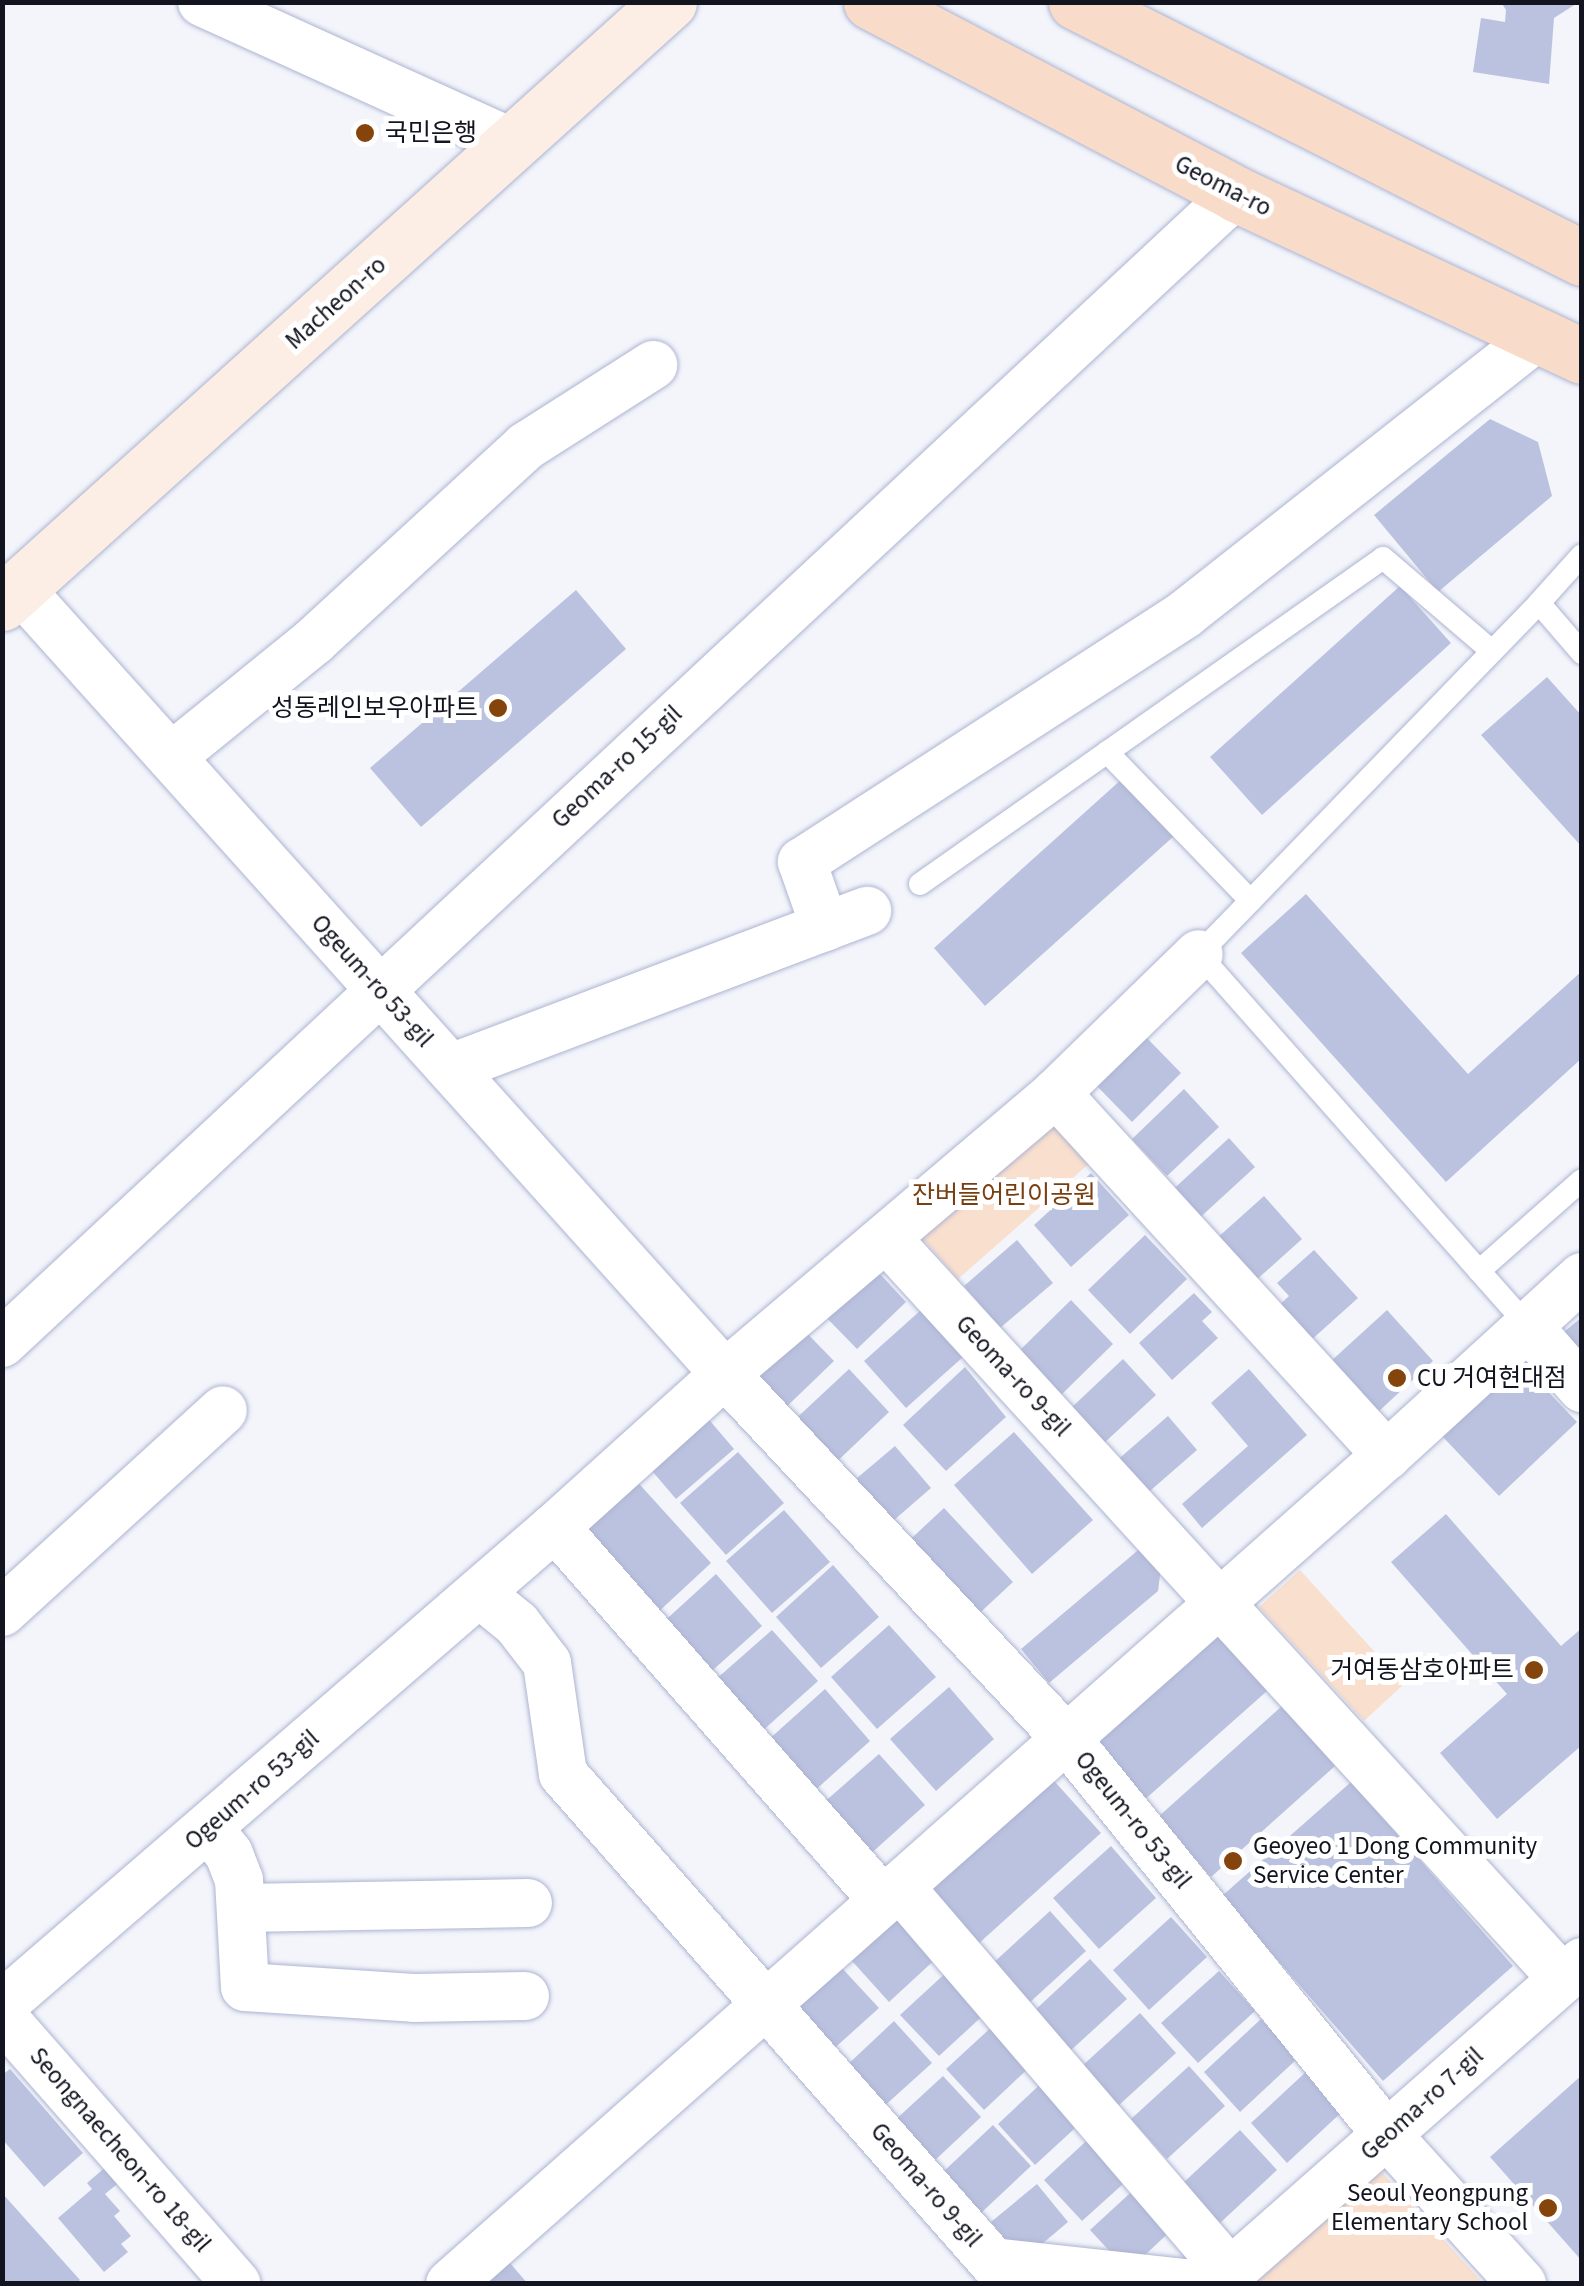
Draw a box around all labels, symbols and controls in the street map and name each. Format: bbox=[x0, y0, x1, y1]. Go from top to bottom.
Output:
place label: 국민은행 bbox=[385, 118, 477, 148]
marker: 국민은행 bbox=[354, 122, 376, 144]
street label: Geoma-ro bbox=[1170, 149, 1276, 223]
street label: Macheon-ro bbox=[279, 250, 393, 356]
place label: 성동레인보우아파트 bbox=[271, 693, 478, 723]
marker: 성동레인보우아파트 bbox=[487, 697, 509, 719]
street label: Geoma-ro 15-gil bbox=[546, 699, 688, 835]
street label: Ogeum-ro 53-gil bbox=[305, 909, 439, 1053]
park label: 잔버들어린이공원 bbox=[912, 1180, 1096, 1210]
street label: Geoma-ro 9-gil bbox=[949, 1309, 1077, 1443]
place label: CU 거여현대점 bbox=[1417, 1363, 1567, 1393]
marker: CU 거여현대점 bbox=[1386, 1367, 1408, 1389]
place label: 거여동삼호아파트 bbox=[1330, 1655, 1514, 1685]
marker: 거여동삼호아파트 bbox=[1523, 1659, 1545, 1681]
street label: Ogeum-ro 53-gil bbox=[179, 1724, 325, 1856]
street label: Ogeum-ro 53-gil bbox=[1068, 1745, 1198, 1895]
place label: Geoyeo 1 Dong Community Service Center bbox=[1253, 1832, 1537, 1891]
marker: Geoyeo 1 Dong Community Service Center bbox=[1222, 1850, 1244, 1872]
street label: Geoma-ro 7-gil bbox=[1354, 2041, 1490, 2167]
street label: Seongnaecheon-ro 18-gil bbox=[23, 2042, 217, 2258]
street label: Geoma-ro 9-gil bbox=[864, 2117, 988, 2253]
place label: Seoul Yeongpung Elementary School bbox=[1331, 2179, 1528, 2238]
marker: Seoul Yeongpung Elementary School bbox=[1537, 2197, 1559, 2219]

